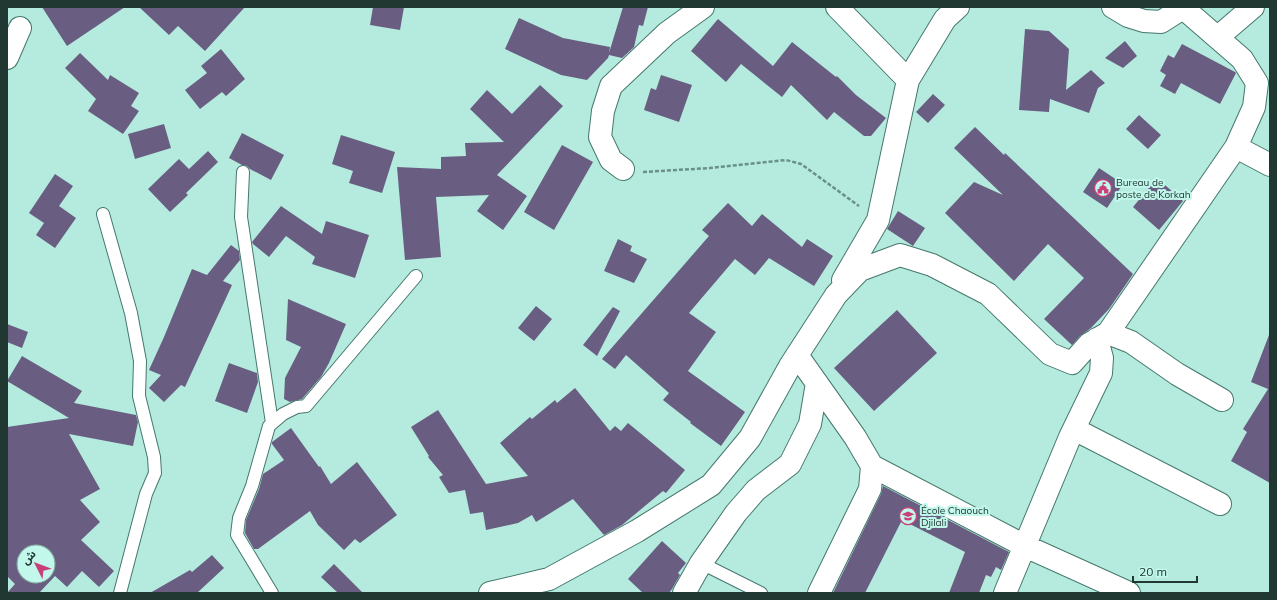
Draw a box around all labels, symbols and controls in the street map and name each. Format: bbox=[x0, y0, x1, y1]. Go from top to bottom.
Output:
place label: Bureau de poste de Korkah bbox=[1116, 176, 1191, 201]
public building icon: Bureau de poste de Korkah bbox=[1093, 178, 1113, 198]
place label: École Chaouch Djilali bbox=[921, 504, 989, 529]
school or university icon: École Chaouch Djilali bbox=[898, 506, 918, 526]
north arrow bbox=[16, 544, 56, 584]
text: ش bbox=[18, 547, 39, 568]
scale bar bbox=[1133, 558, 1197, 584]
text: 20 m bbox=[1139, 564, 1167, 579]

